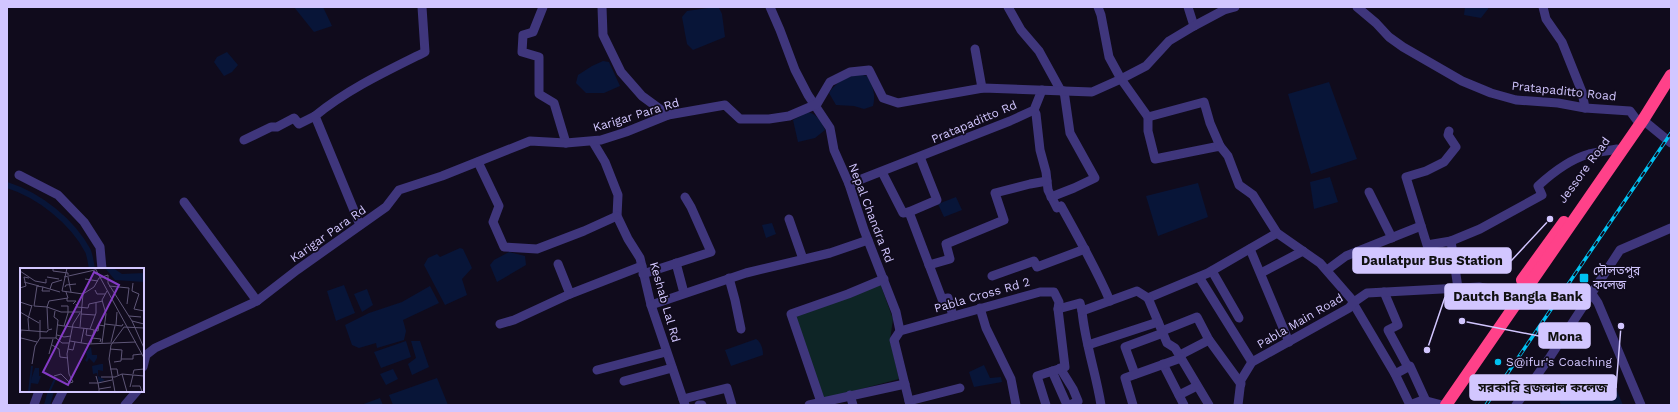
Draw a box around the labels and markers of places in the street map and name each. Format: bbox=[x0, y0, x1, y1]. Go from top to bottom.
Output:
callout: Daulatpur Bus Station bbox=[1353, 248, 1511, 273]
place label: দৌলতপুর কলেজ bbox=[1592, 263, 1641, 292]
marker: দৌলতপুর কলেজ bbox=[1578, 272, 1590, 284]
callout: Dautch Bangla Bank bbox=[1445, 284, 1590, 309]
callout: Mona bbox=[1539, 323, 1590, 348]
place label: S@ifur's Coaching bbox=[1506, 355, 1612, 369]
marker: S@ifur's Coaching bbox=[1493, 357, 1503, 367]
callout: সরকারি ব্রজলাল কলেজ bbox=[1470, 375, 1616, 400]

